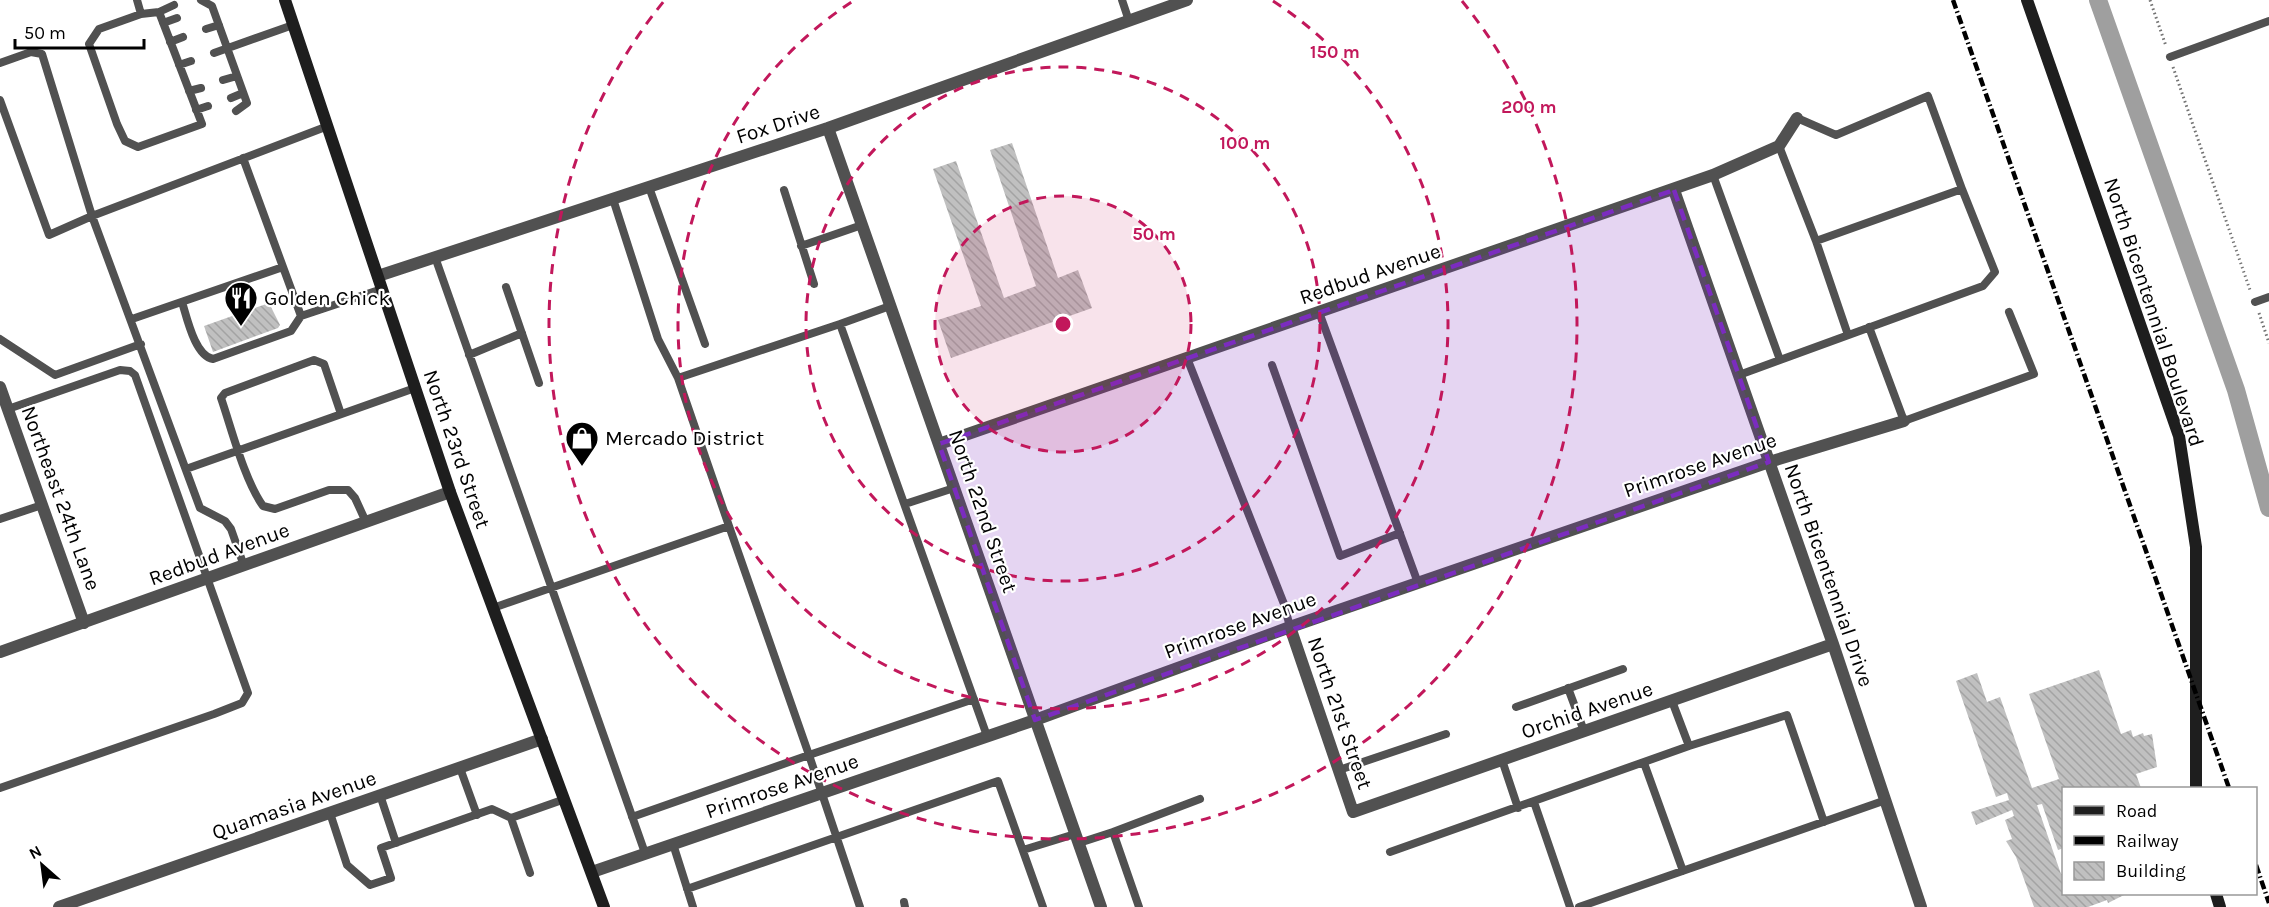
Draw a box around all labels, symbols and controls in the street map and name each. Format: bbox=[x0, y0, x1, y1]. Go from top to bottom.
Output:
scale bar bbox=[15, 12, 144, 50]
text: 50 m bbox=[24, 22, 66, 44]
text: 150 m bbox=[1310, 41, 1360, 63]
text: 200 m bbox=[1501, 96, 1557, 118]
street label: Fox Drive bbox=[733, 99, 823, 149]
text: 100 m bbox=[1220, 132, 1270, 154]
street label: North Bicentennial Boulevard bbox=[2099, 174, 2209, 450]
text: 50 m bbox=[1132, 223, 1176, 245]
street label: Redbud Avenue bbox=[1296, 239, 1444, 309]
restaurant icon: Golden Chick bbox=[223, 280, 259, 327]
place label: Golden Chick bbox=[264, 286, 390, 310]
centre of rings bbox=[1053, 314, 1073, 334]
street label: North 23rd Street bbox=[419, 367, 495, 532]
street label: Northeast 24th Lane bbox=[16, 402, 106, 594]
shop icon: Mercado District bbox=[564, 420, 600, 467]
place label: Mercado District bbox=[605, 426, 764, 450]
street label: North 22nd Street bbox=[944, 426, 1022, 596]
street label: Primrose Avenue bbox=[1620, 428, 1780, 502]
street label: North Bicentennial Drive bbox=[1780, 460, 1878, 690]
street label: Redbud Avenue bbox=[145, 517, 293, 591]
street label: Primrose Avenue bbox=[1161, 586, 1319, 664]
street label: North 21st Street bbox=[1303, 634, 1377, 792]
street label: Orchid Avenue bbox=[1518, 676, 1656, 744]
street label: Primrose Avenue bbox=[702, 749, 862, 823]
street label: Quamasia Avenue bbox=[209, 766, 379, 844]
legend bbox=[2062, 787, 2257, 895]
text: Road bbox=[2116, 800, 2157, 822]
text: Railway bbox=[2116, 830, 2179, 852]
north arrow bbox=[12, 835, 72, 895]
text: N bbox=[26, 841, 45, 863]
text: Building bbox=[2116, 860, 2186, 882]

